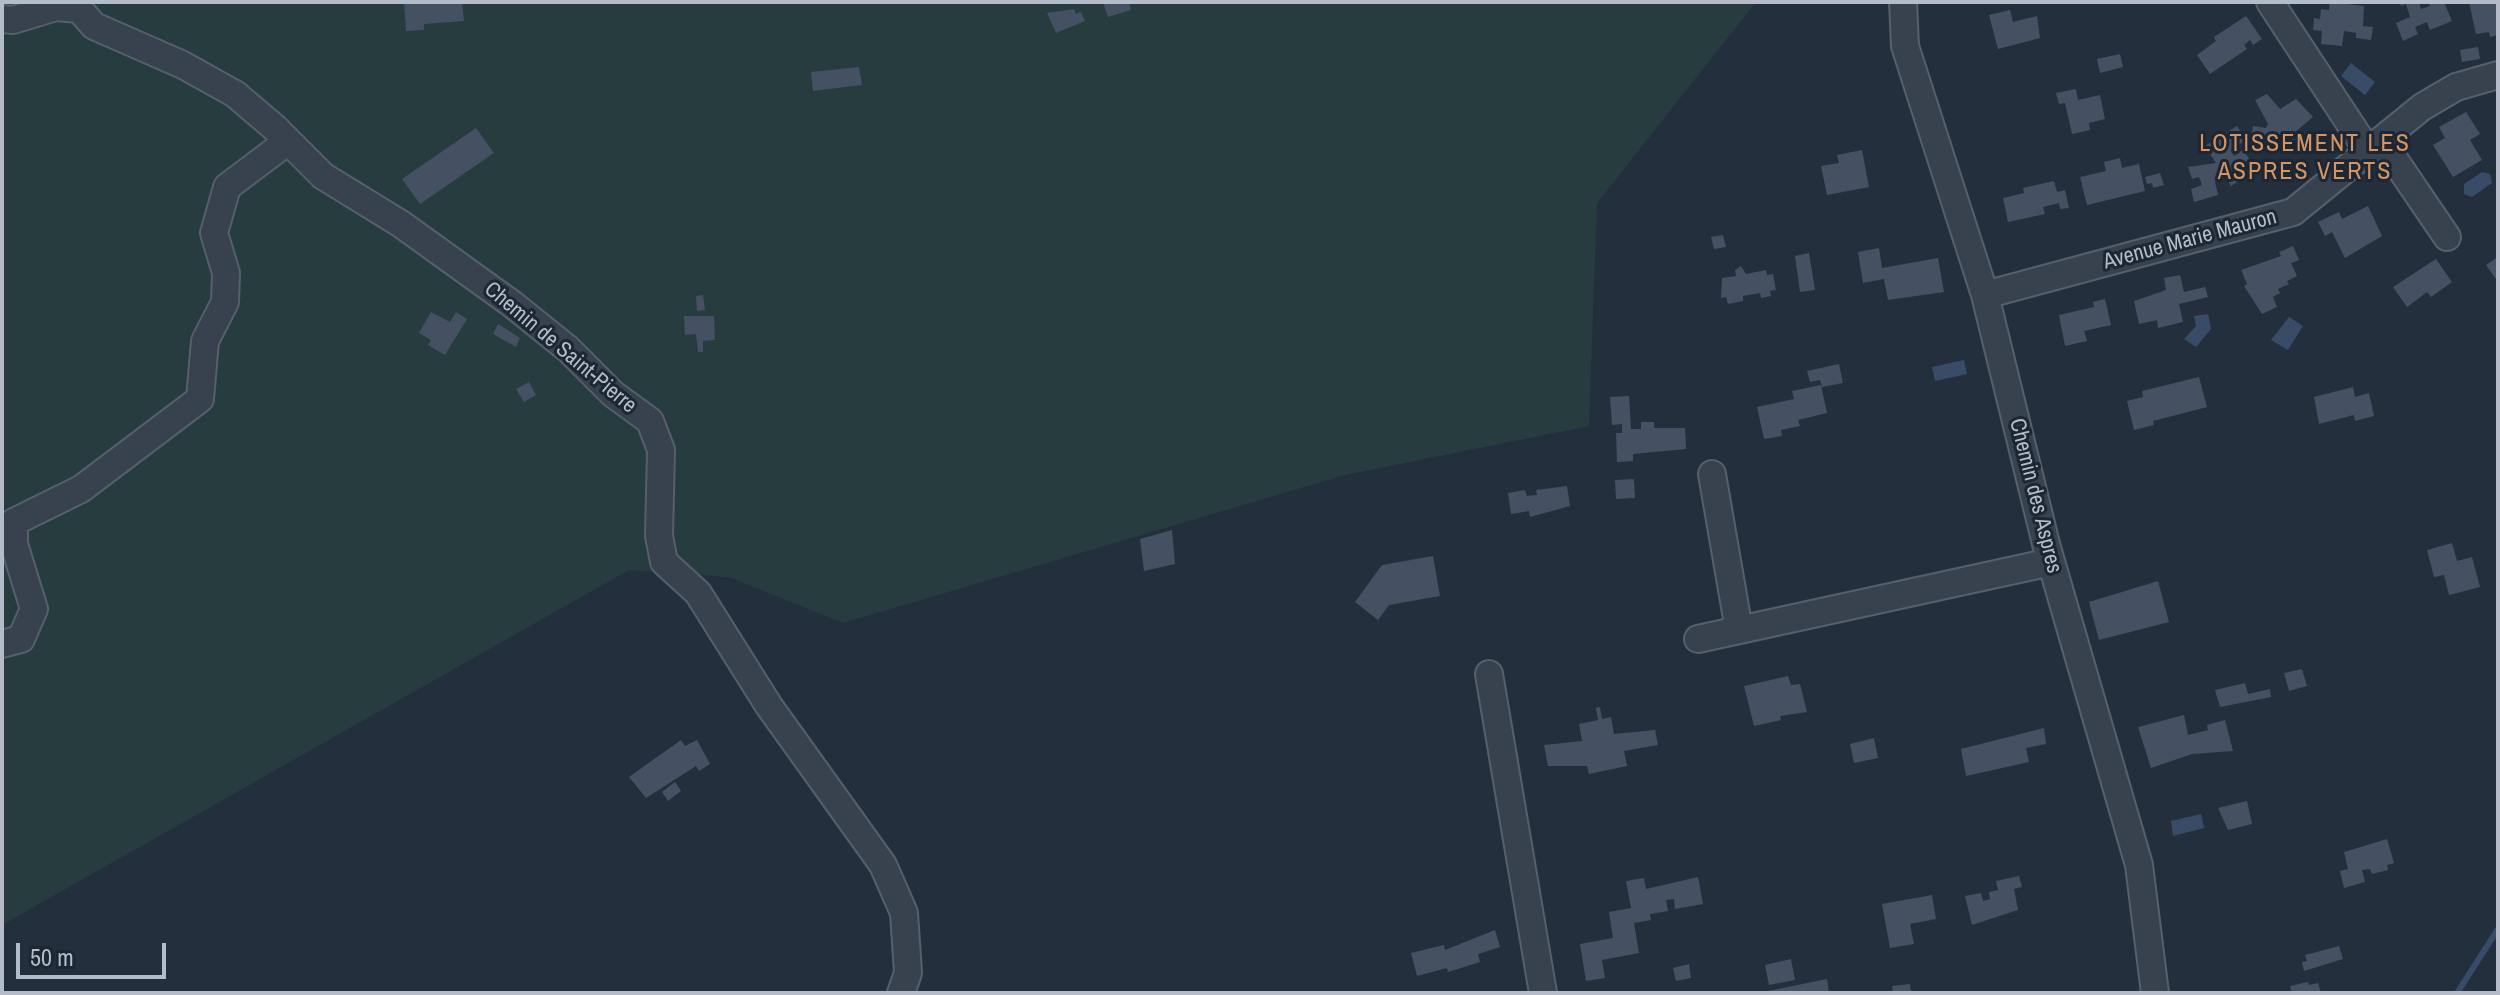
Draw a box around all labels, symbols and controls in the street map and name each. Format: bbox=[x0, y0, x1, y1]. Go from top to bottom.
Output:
district label: LOTISSEMENT LES ASPRES VERTS bbox=[2199, 131, 2411, 187]
street label: Avenue Marie Mauron bbox=[2101, 204, 2279, 276]
street label: Chemin de Saint-Pierre bbox=[479, 277, 641, 419]
street label: Chemin des Aspres bbox=[2003, 416, 2067, 576]
scale bar bbox=[20, 927, 170, 977]
text: 50 m bbox=[30, 941, 74, 973]

